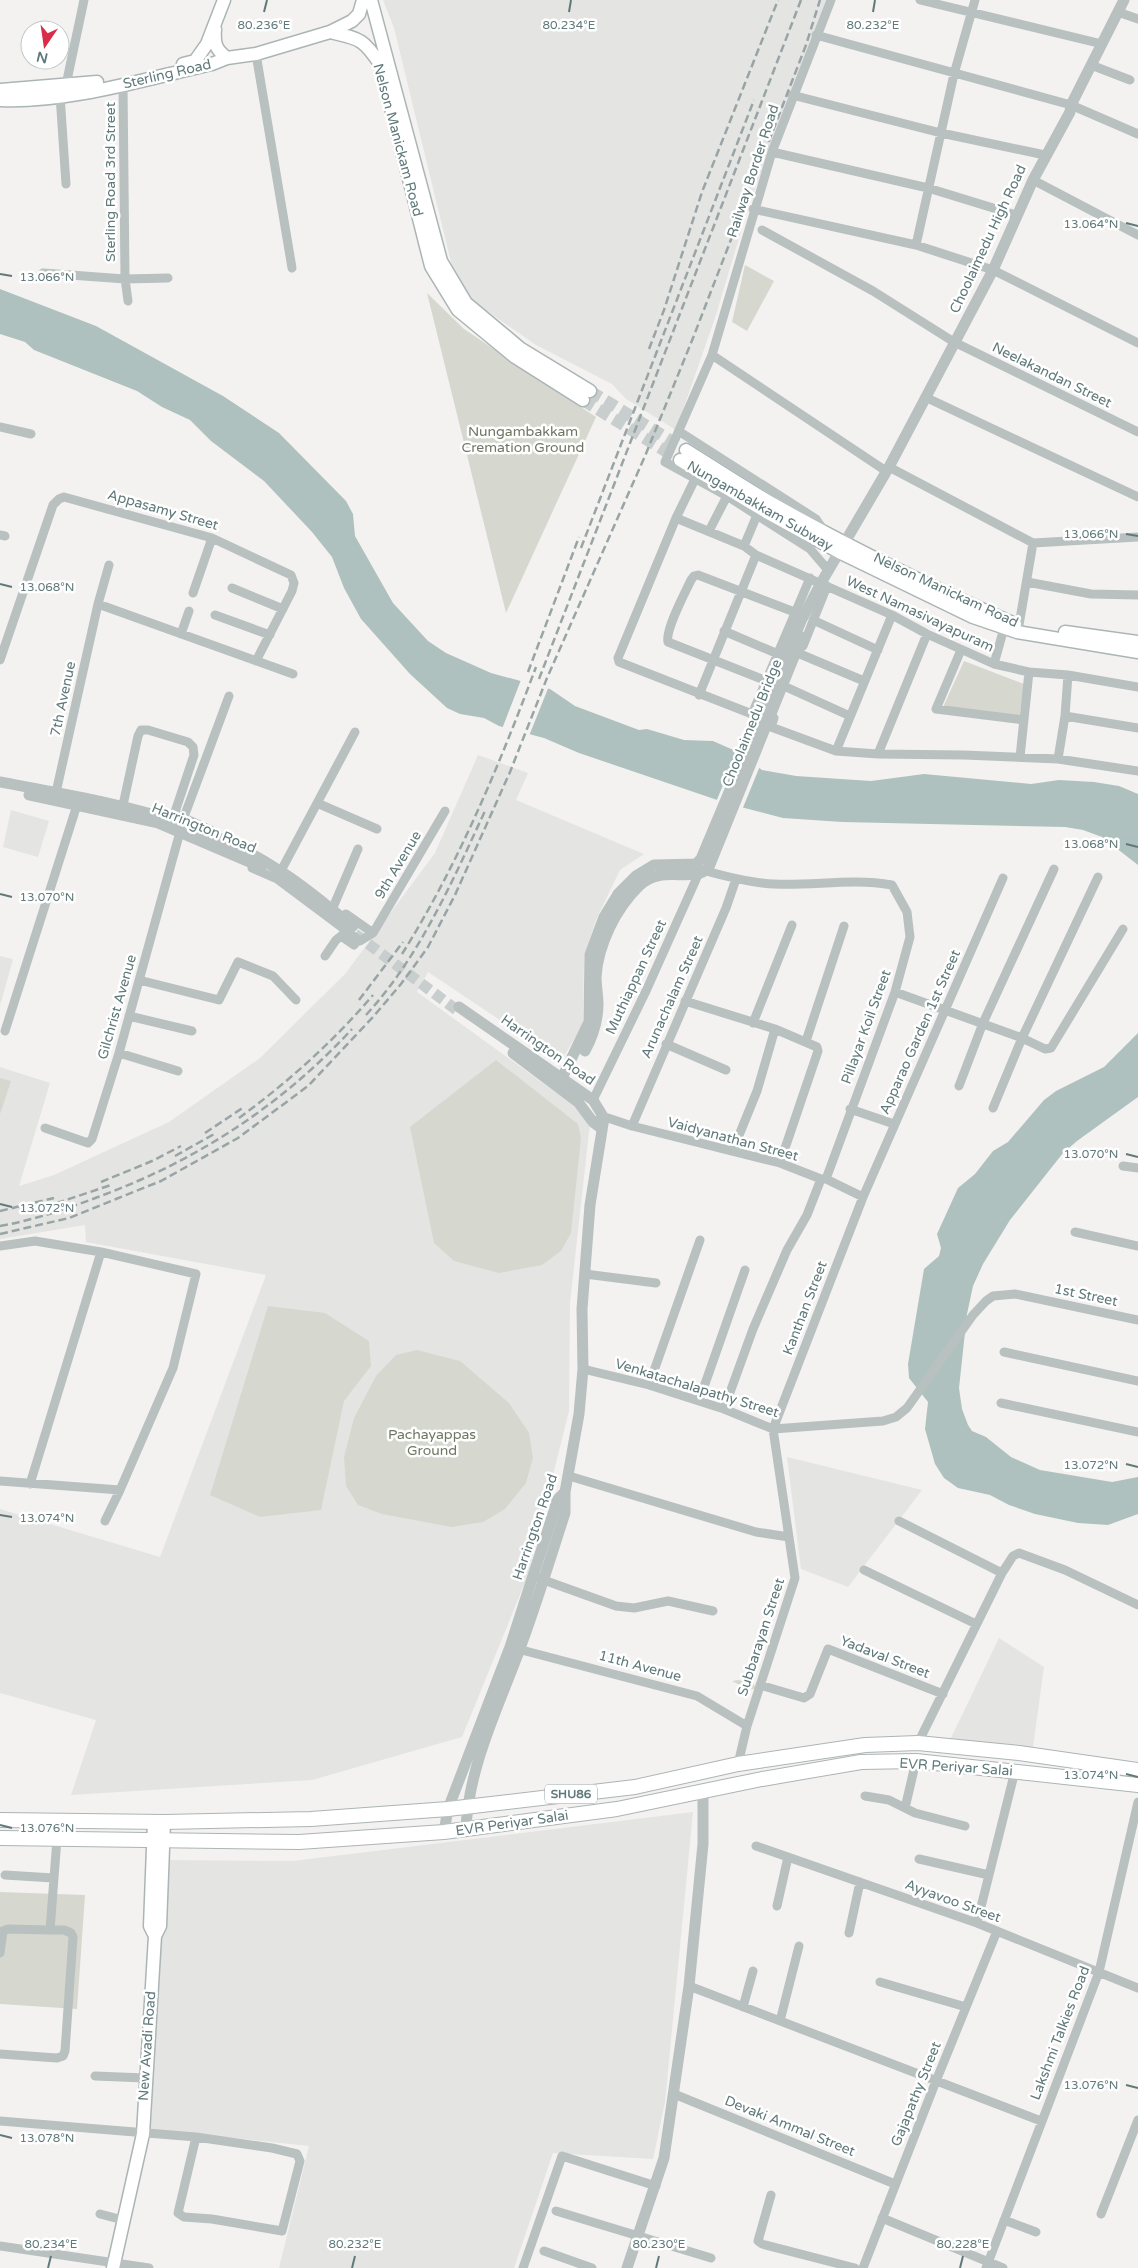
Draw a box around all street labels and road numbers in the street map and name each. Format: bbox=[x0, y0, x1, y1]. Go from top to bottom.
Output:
street label: Sterling Road bbox=[121, 56, 213, 92]
street label: Nelson Manickam Road bbox=[369, 62, 427, 218]
street label: Sterling Road 3rd Street bbox=[102, 101, 119, 262]
street label: Railway Border Road bbox=[723, 102, 783, 240]
street label: Choolaimedu High Road bbox=[946, 162, 1030, 316]
street label: Neelakandan Street bbox=[989, 339, 1115, 412]
street label: Nungambakkam Subway bbox=[684, 457, 836, 555]
street label: Appasamy Street bbox=[106, 486, 221, 534]
street label: Nelson Manickam Road bbox=[871, 549, 1021, 631]
street label: West Namasivayapuram bbox=[843, 572, 997, 656]
street label: Choolaimedu Bridge bbox=[719, 657, 785, 789]
street label: 7th Avenue bbox=[47, 660, 79, 738]
street label: Harrington Road bbox=[149, 799, 259, 857]
street label: 9th Avenue bbox=[371, 828, 425, 902]
street label: Muthiappan Street bbox=[602, 916, 670, 1037]
street label: Arunachalam Street bbox=[637, 932, 707, 1061]
street label: Apparao Garden 1st Street bbox=[876, 947, 964, 1117]
street label: Gilchrist Avenue bbox=[94, 953, 140, 1061]
street label: Pillayar Koil Street bbox=[837, 967, 895, 1086]
street label: Harrington Road bbox=[498, 1011, 598, 1089]
street label: Vaidyanathan Street bbox=[666, 1113, 801, 1165]
street label: Kanthan Street bbox=[779, 1258, 831, 1358]
street label: 1st Street bbox=[1053, 1280, 1120, 1310]
street label: Venkatachalapathy Street bbox=[613, 1355, 782, 1421]
street label: Harrington Road bbox=[509, 1472, 561, 1582]
street label: Subbarayan Street bbox=[734, 1575, 788, 1698]
street label: Yadaval Street bbox=[838, 1632, 933, 1682]
street label: 11th Avenue bbox=[597, 1647, 683, 1685]
street label: EVR Periyar Salai bbox=[899, 1755, 1013, 1779]
road number: SHU86 bbox=[545, 1785, 597, 1804]
street label: EVR Periyar Salai bbox=[454, 1807, 570, 1839]
street label: Ayyavoo Street bbox=[903, 1876, 1004, 1926]
street label: Lakshmi Talkies Road bbox=[1027, 1964, 1093, 2102]
street label: New Avadi Road bbox=[135, 1991, 159, 2101]
street label: Gajapathy Street bbox=[887, 2039, 945, 2149]
street label: Devaki Ammal Street bbox=[722, 2092, 858, 2160]

